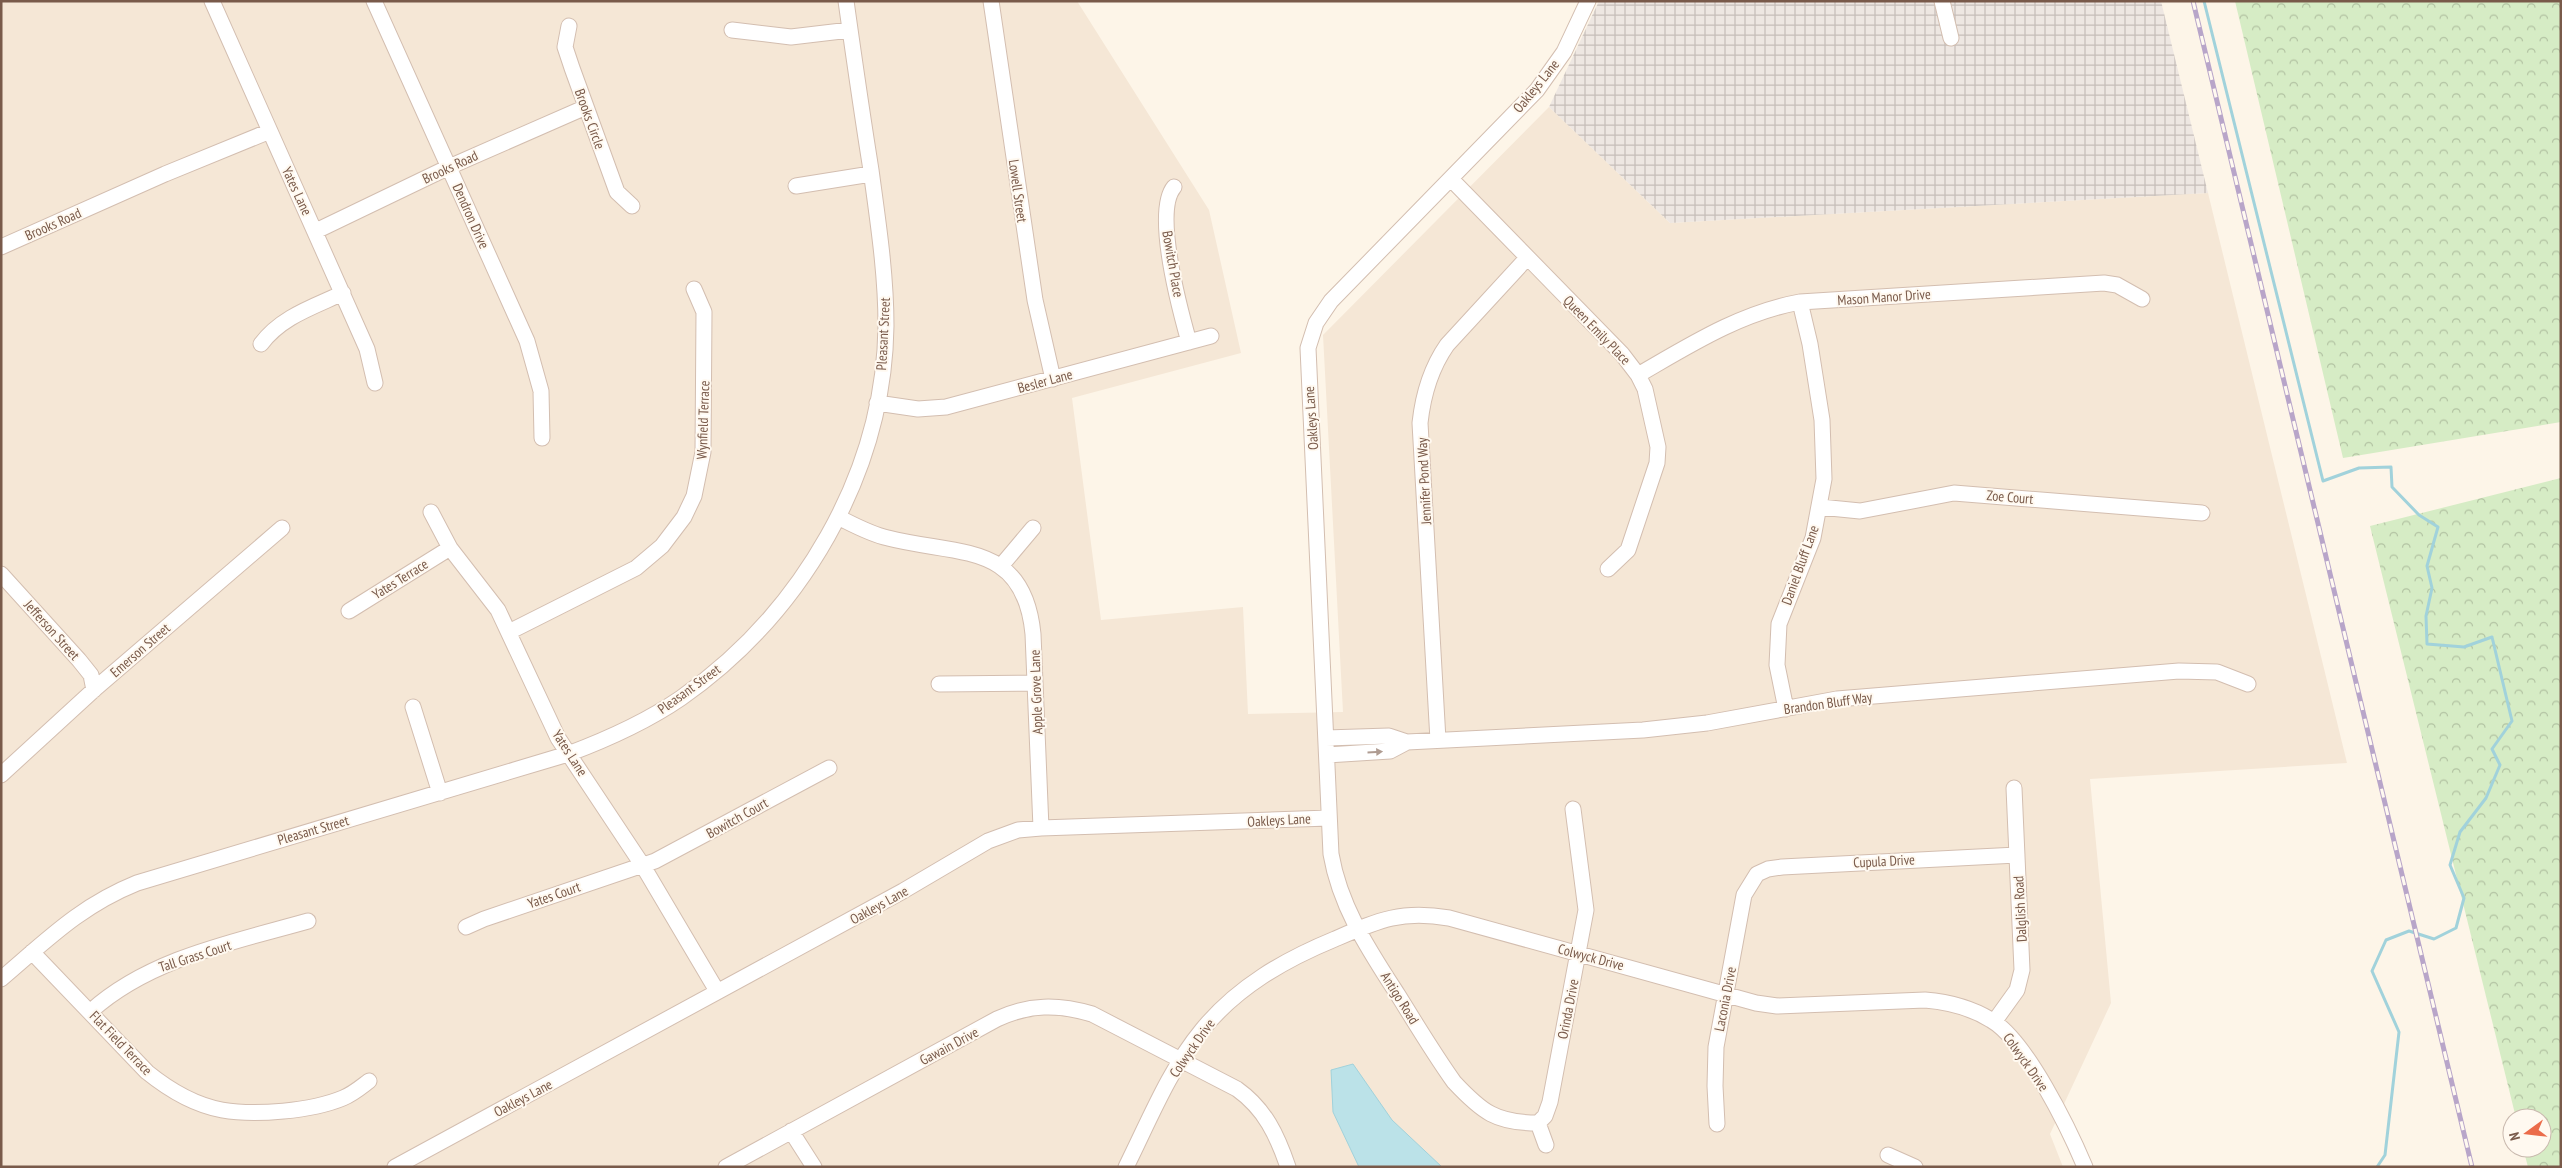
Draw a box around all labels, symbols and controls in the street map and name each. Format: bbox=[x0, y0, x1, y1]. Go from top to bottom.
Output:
street label: Oakleys Lane bbox=[1509, 55, 1563, 116]
street label: Brooks Circle bbox=[571, 86, 609, 152]
street label: Brooks Road bbox=[419, 146, 481, 188]
street label: Lowell Street bbox=[1005, 158, 1031, 224]
street label: Yates Lane bbox=[278, 164, 316, 218]
street label: Dendron Drive bbox=[449, 180, 493, 252]
street label: Brooks Road bbox=[22, 204, 84, 244]
street label: Bowitch Place bbox=[1158, 229, 1188, 299]
street label: Mason Manor Drive bbox=[1837, 285, 1931, 309]
street label: Queen Emily Place bbox=[1560, 292, 1635, 369]
street label: Pleasant Street bbox=[872, 297, 894, 371]
street label: Besler Lane bbox=[1016, 365, 1075, 397]
street label: Wynfield Terrace bbox=[693, 380, 713, 460]
street label: Oakleys Lane bbox=[1300, 385, 1322, 450]
street label: Jennifer Pond Way bbox=[1413, 436, 1435, 526]
street label: Zoe Court bbox=[1986, 486, 2034, 508]
street label: Daniel Bluff Lane bbox=[1777, 523, 1823, 607]
street label: Yates Terrace bbox=[369, 555, 431, 603]
street label: Jefferson Street bbox=[20, 595, 84, 664]
street label: Emerson Street bbox=[106, 619, 174, 681]
street label: Apple Grove Lane bbox=[1026, 649, 1046, 735]
street label: Pleasant Street bbox=[654, 660, 724, 718]
street label: Brandon Bluff Way bbox=[1783, 688, 1874, 718]
street label: Yates Lane bbox=[548, 726, 592, 780]
one-way arrow bbox=[1367, 748, 1383, 756]
street label: Bowitch Court bbox=[703, 794, 771, 842]
street label: Oakleys Lane bbox=[1247, 809, 1311, 831]
street label: Pleasant Street bbox=[275, 811, 351, 849]
street label: Cupula Drive bbox=[1853, 850, 1916, 872]
street label: Dalglish Road bbox=[2009, 875, 2031, 943]
street label: Yates Court bbox=[525, 878, 583, 912]
street label: Oakleys Lane bbox=[847, 882, 911, 928]
street label: Tall Grass Court bbox=[157, 936, 234, 976]
street label: Colwyck Drive bbox=[1556, 940, 1626, 974]
street label: Laconia Drive bbox=[1710, 965, 1740, 1033]
street label: Antigo Road bbox=[1377, 968, 1423, 1028]
street label: Orinda Drive bbox=[1553, 977, 1583, 1041]
street label: Flat Field Terrace bbox=[86, 1007, 156, 1079]
street label: Colwyck Drive bbox=[1165, 1015, 1219, 1081]
street label: Gawain Drive bbox=[917, 1023, 982, 1069]
street label: Colwyck Drive bbox=[1999, 1029, 2053, 1095]
street label: Oakleys Lane bbox=[491, 1075, 556, 1121]
north arrow bbox=[2502, 1108, 2552, 1158]
text: N bbox=[2505, 1130, 2524, 1142]

